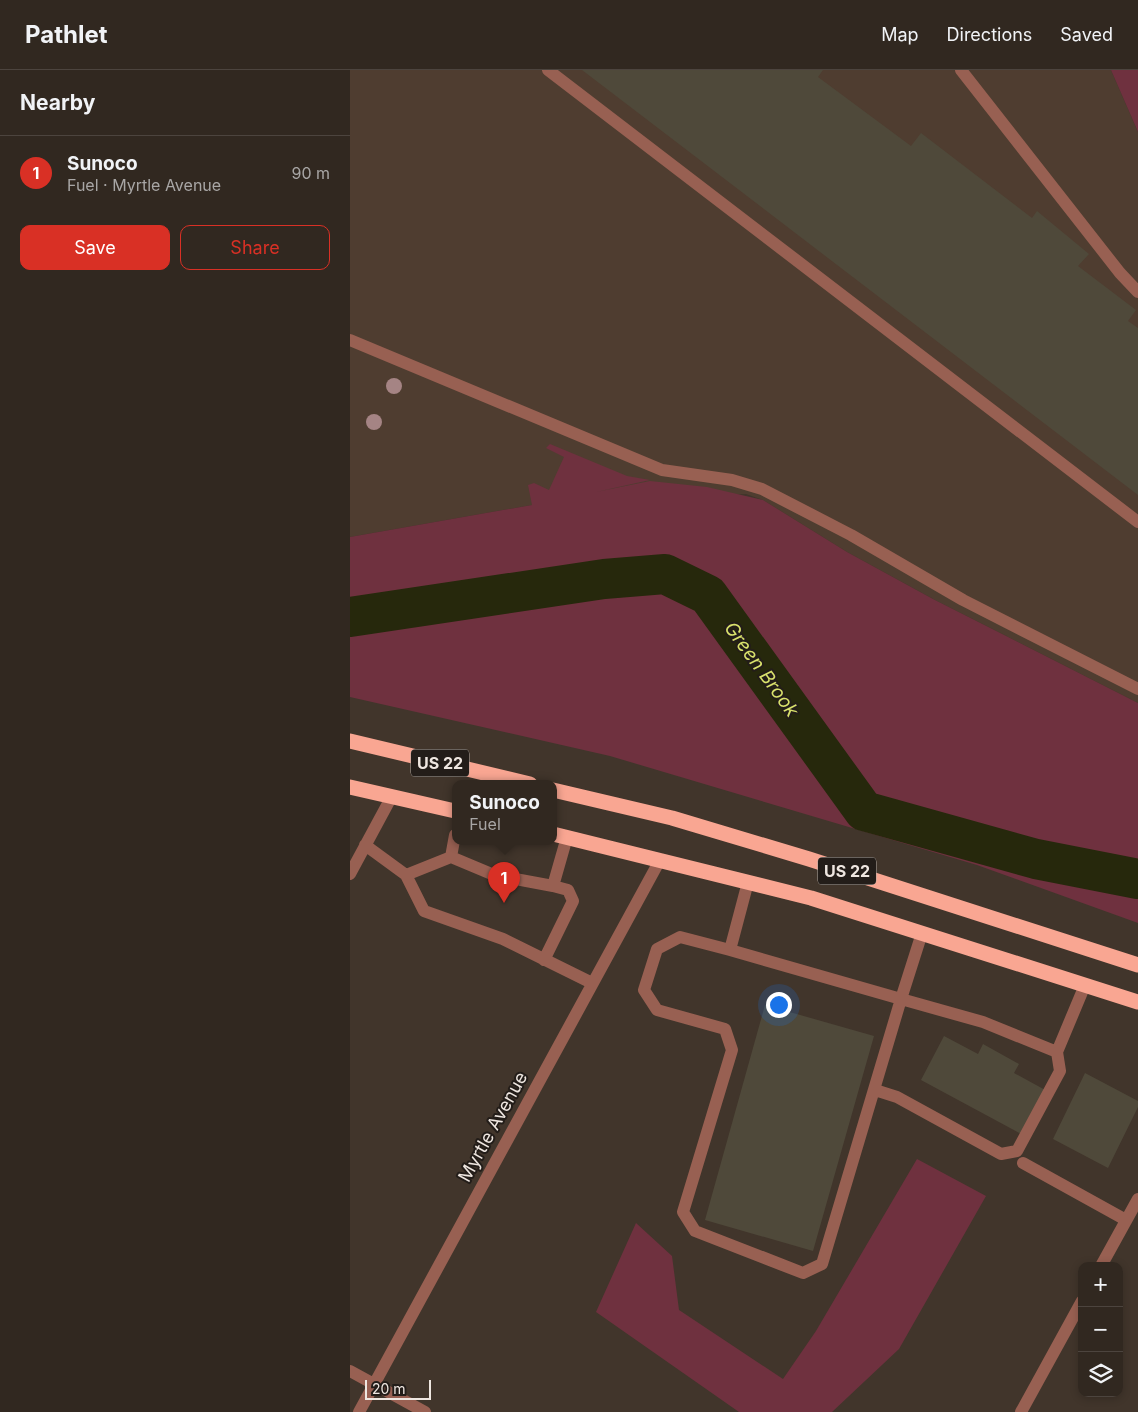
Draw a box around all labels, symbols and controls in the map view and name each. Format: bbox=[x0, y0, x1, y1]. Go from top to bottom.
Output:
text: Pathlet bbox=[25, 20, 108, 49]
text: Map bbox=[881, 24, 919, 45]
text: Directions bbox=[947, 24, 1032, 45]
text: Saved bbox=[1060, 24, 1113, 45]
text: Nearby bbox=[20, 90, 95, 115]
text: Sunoco bbox=[67, 152, 138, 175]
text: 1 bbox=[33, 163, 39, 183]
text: 90 m bbox=[291, 163, 330, 183]
text: Fuel · Myrtle Avenue bbox=[67, 175, 221, 195]
button: Save bbox=[20, 225, 170, 270]
button: Share bbox=[180, 225, 330, 270]
water label: Green Brook bbox=[719, 617, 804, 722]
road number: US 22 bbox=[411, 750, 469, 776]
popup bbox=[452, 780, 557, 845]
text: Sunoco bbox=[469, 791, 540, 814]
text: Fuel bbox=[469, 814, 501, 834]
road number: US 22 bbox=[818, 858, 876, 884]
pin: 1 bbox=[488, 862, 520, 903]
your location bbox=[766, 992, 792, 1018]
street label: Myrtle Avenue bbox=[454, 1068, 531, 1185]
map controls bbox=[1078, 1262, 1123, 1397]
button: + bbox=[1078, 1262, 1123, 1307]
button: − bbox=[1078, 1307, 1123, 1352]
button: layers bbox=[1078, 1352, 1123, 1397]
scale bar bbox=[365, 1377, 431, 1400]
text: 20 m bbox=[372, 1380, 406, 1397]

